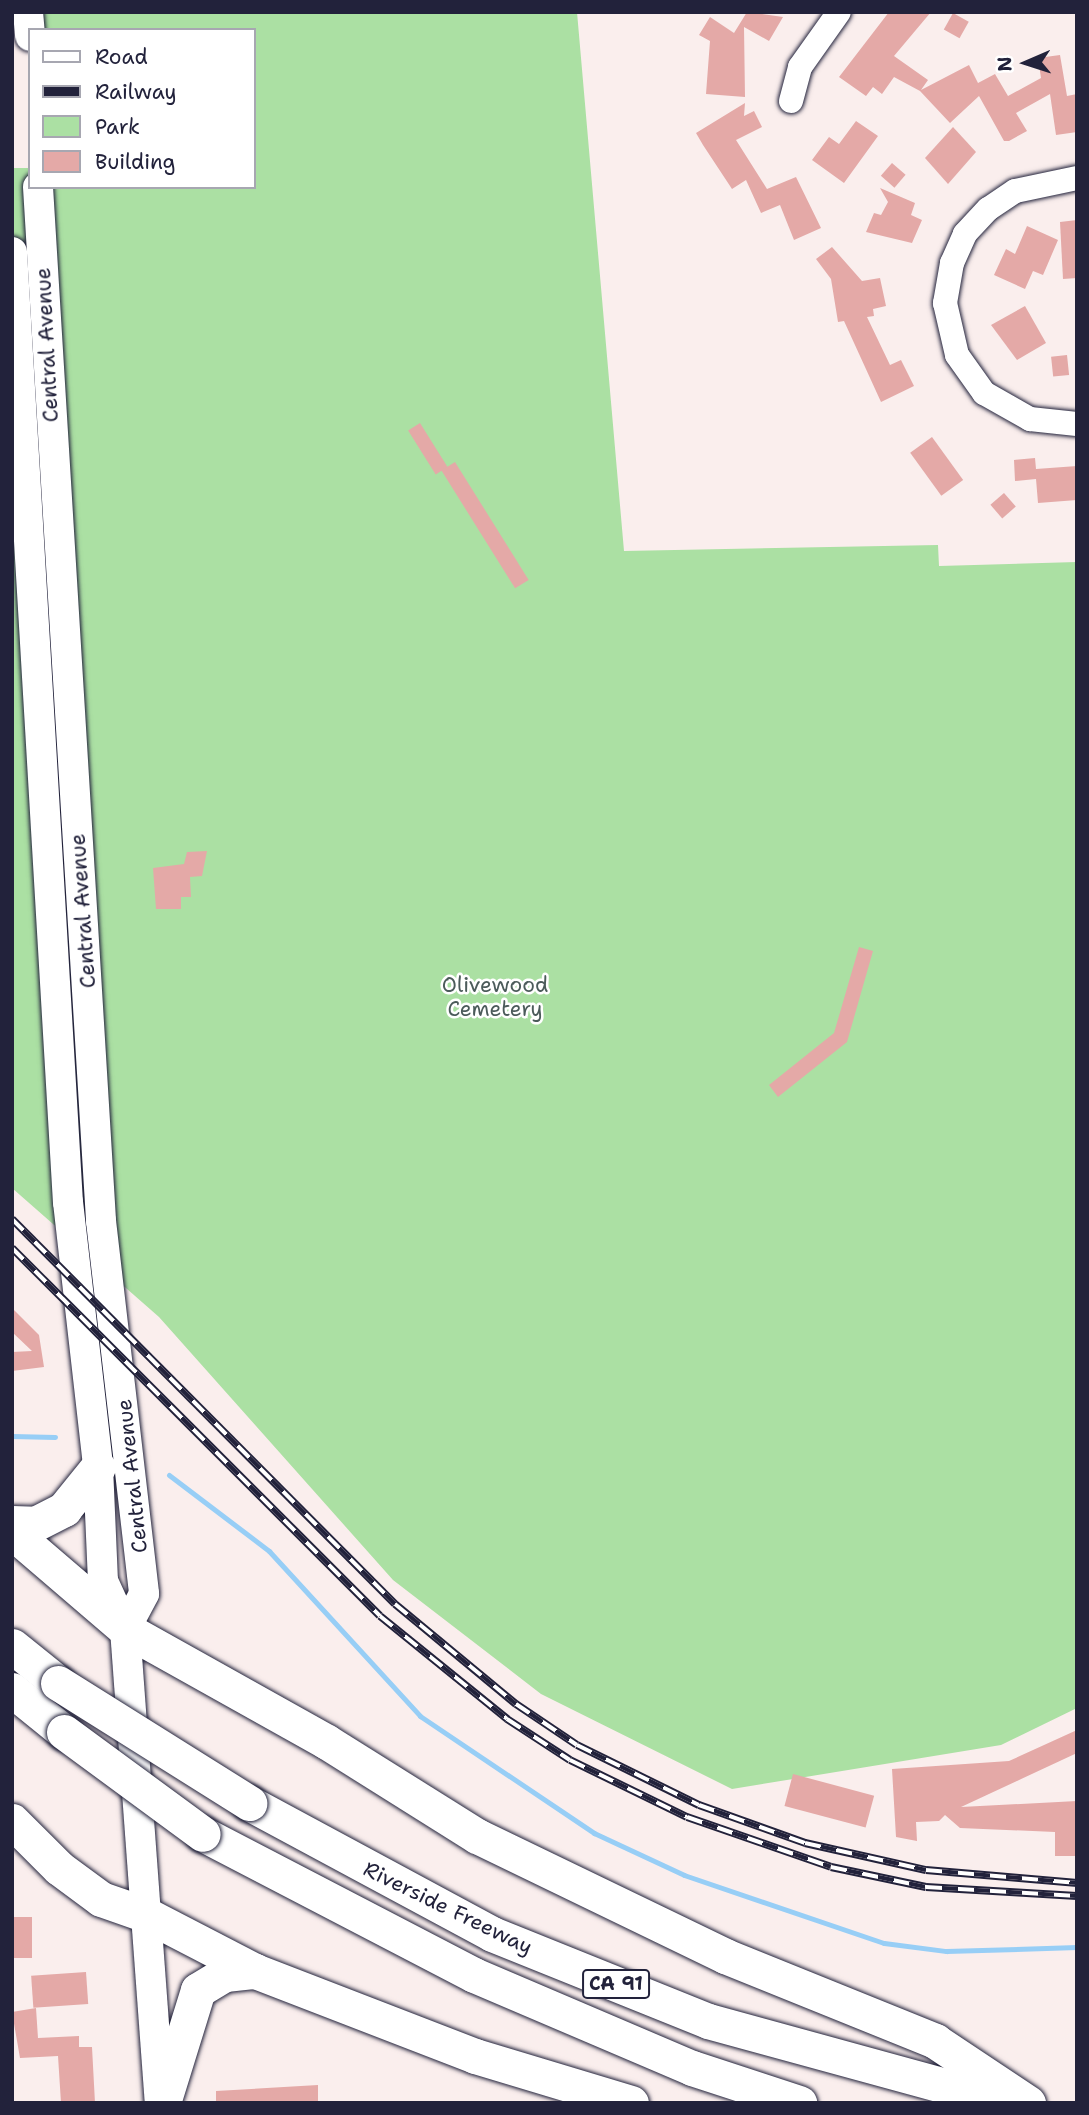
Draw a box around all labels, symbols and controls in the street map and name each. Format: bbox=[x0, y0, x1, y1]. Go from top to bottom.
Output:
legend bbox=[28, 28, 256, 189]
north arrow bbox=[991, 28, 1061, 98]
text: Road bbox=[95, 43, 148, 71]
text: N bbox=[992, 56, 1017, 72]
text: Railway bbox=[95, 78, 177, 106]
text: Park bbox=[95, 113, 140, 141]
text: Building bbox=[95, 148, 175, 176]
street label: Central Avenue bbox=[30, 267, 64, 423]
street label: Central Avenue bbox=[65, 833, 101, 989]
park label: Olivewood Cemetery bbox=[442, 972, 548, 1022]
street label: Central Avenue bbox=[111, 1398, 153, 1554]
street label: Riverside Freeway bbox=[359, 1856, 537, 1960]
road number: CA 91 bbox=[581, 1968, 651, 2000]

